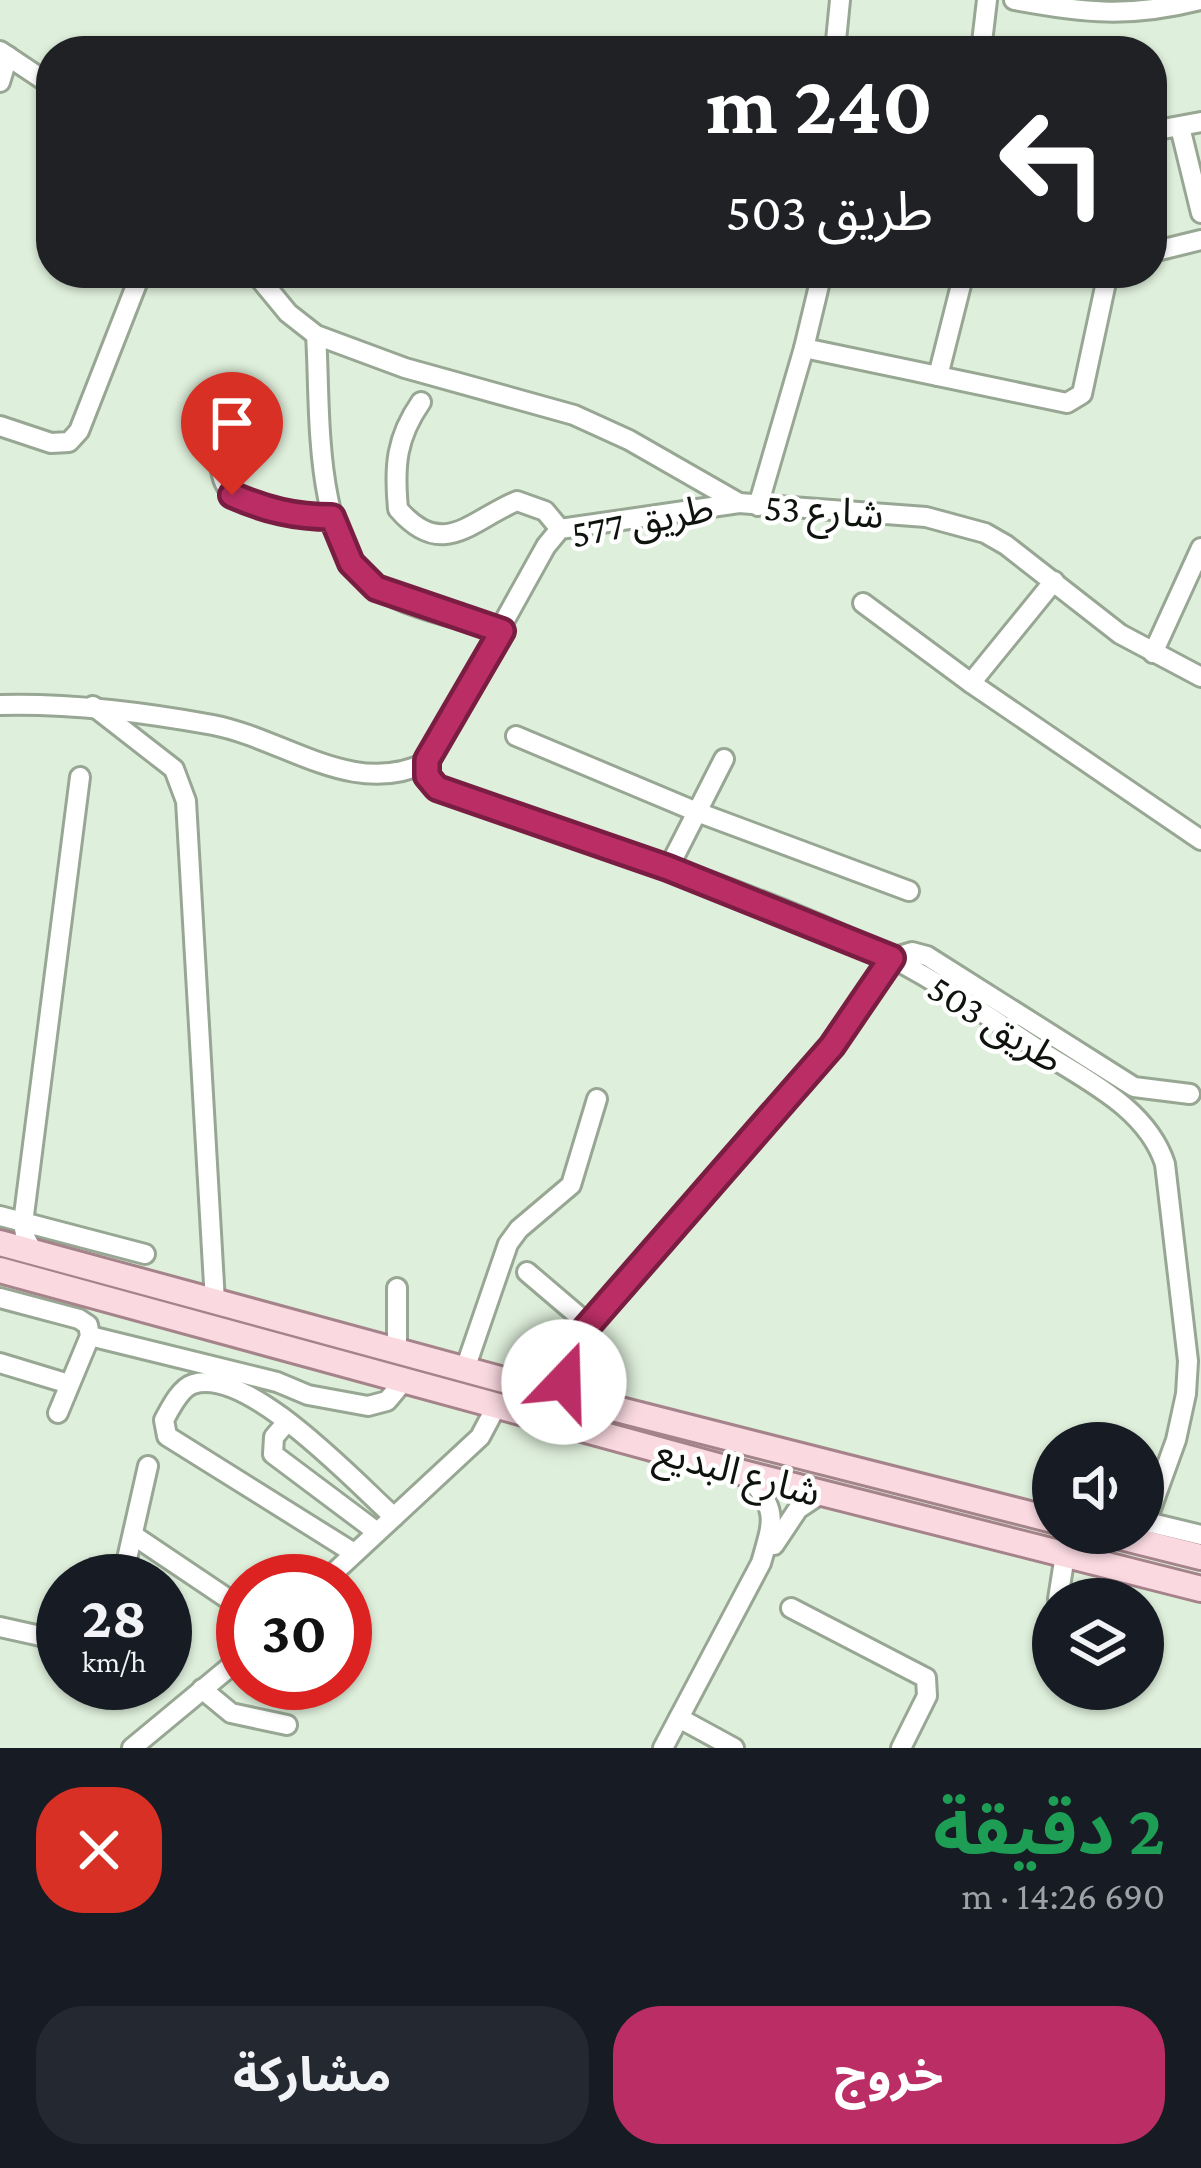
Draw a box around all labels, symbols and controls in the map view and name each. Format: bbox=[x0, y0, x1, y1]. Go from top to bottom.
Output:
text: 240 m bbox=[707, 58, 933, 151]
icon: left bbox=[975, 84, 1131, 240]
text: طريق 503 bbox=[726, 182, 933, 242]
pin bbox=[181, 372, 283, 495]
icon: arrive bbox=[199, 390, 265, 456]
street label: شارع 53 bbox=[762, 485, 885, 543]
street label: طريق 577 bbox=[567, 486, 718, 558]
street label: طريق 503 bbox=[919, 966, 1071, 1084]
position arrow bbox=[501, 1319, 627, 1445]
map controls bbox=[1032, 1422, 1164, 1710]
button: sound bbox=[1032, 1422, 1164, 1554]
street label: شارع البديع bbox=[648, 1429, 825, 1522]
speed limit sign: 30 bbox=[216, 1554, 372, 1710]
button: layers bbox=[1032, 1578, 1164, 1710]
text: 28 bbox=[81, 1583, 147, 1650]
text: km/h bbox=[82, 1645, 146, 1678]
button: close bbox=[36, 1787, 162, 1913]
text: 2 دقيقة bbox=[933, 1789, 1165, 1869]
text: 690 m · 14:26 bbox=[961, 1874, 1165, 1917]
button: مشاركة bbox=[36, 2006, 589, 2144]
button: خروج bbox=[613, 2006, 1165, 2144]

